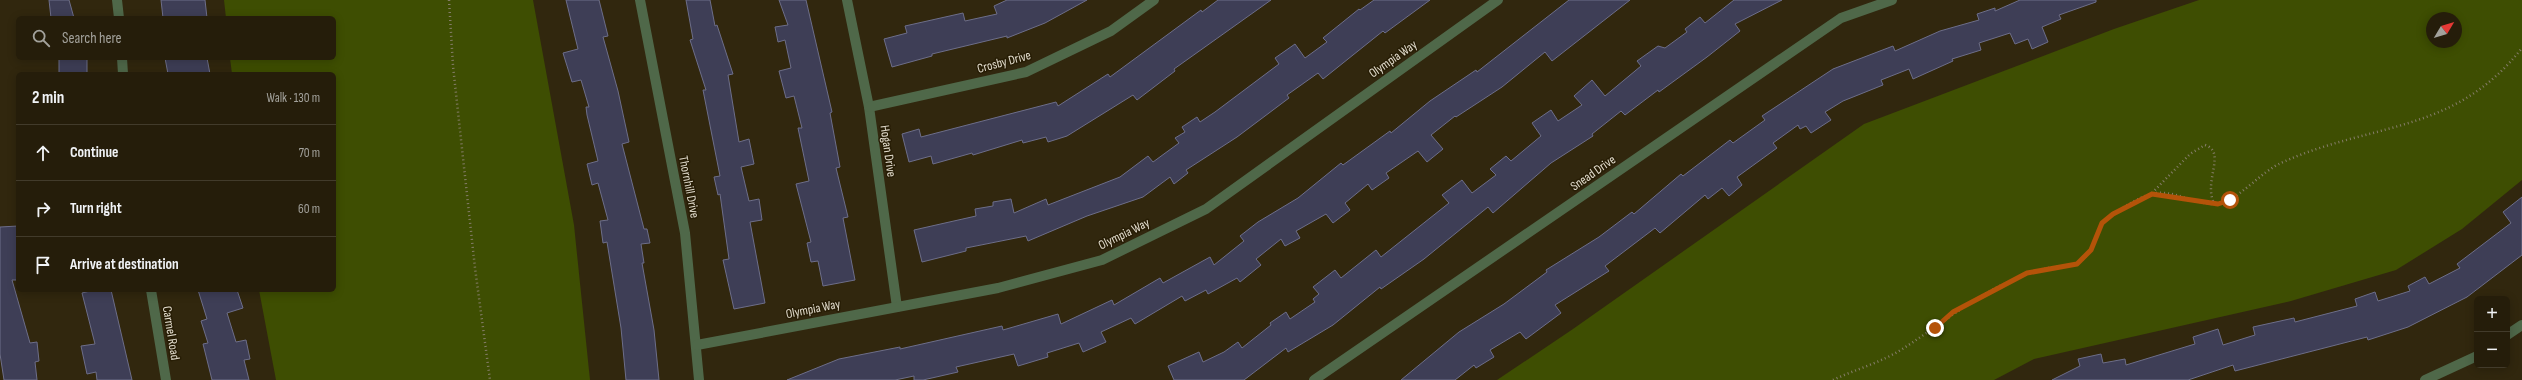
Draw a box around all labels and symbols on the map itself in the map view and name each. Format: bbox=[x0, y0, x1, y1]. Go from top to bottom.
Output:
north arrow bbox=[2426, 12, 2462, 48]
street label: Olympia Way bbox=[1366, 37, 1420, 81]
street label: Crosby Drive bbox=[975, 47, 1033, 77]
street label: Hogan Drive bbox=[876, 124, 900, 178]
street label: Snead Drive bbox=[1567, 152, 1619, 194]
street label: Thornhill Drive bbox=[675, 155, 703, 219]
route start bbox=[2221, 191, 2239, 209]
street label: Olympia Way bbox=[1096, 215, 1152, 253]
street label: Olympia Way bbox=[784, 296, 842, 322]
street label: Carmel Road bbox=[159, 305, 183, 361]
route end bbox=[1926, 319, 1944, 337]

